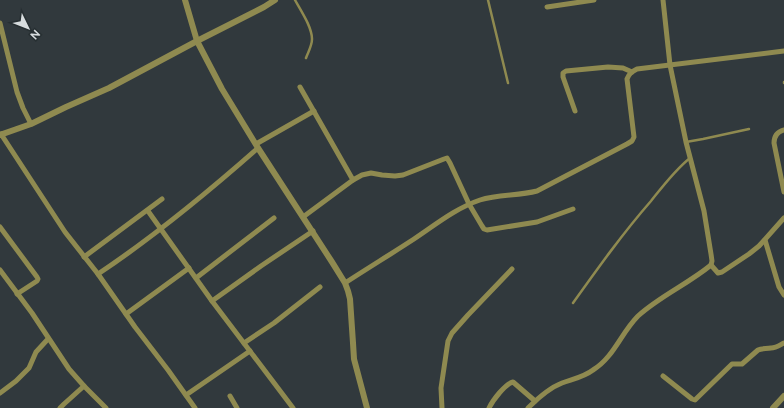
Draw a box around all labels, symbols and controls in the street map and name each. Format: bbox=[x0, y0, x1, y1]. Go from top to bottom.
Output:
north arrow bbox=[8, 8, 48, 48]
text: N bbox=[27, 27, 43, 42]

